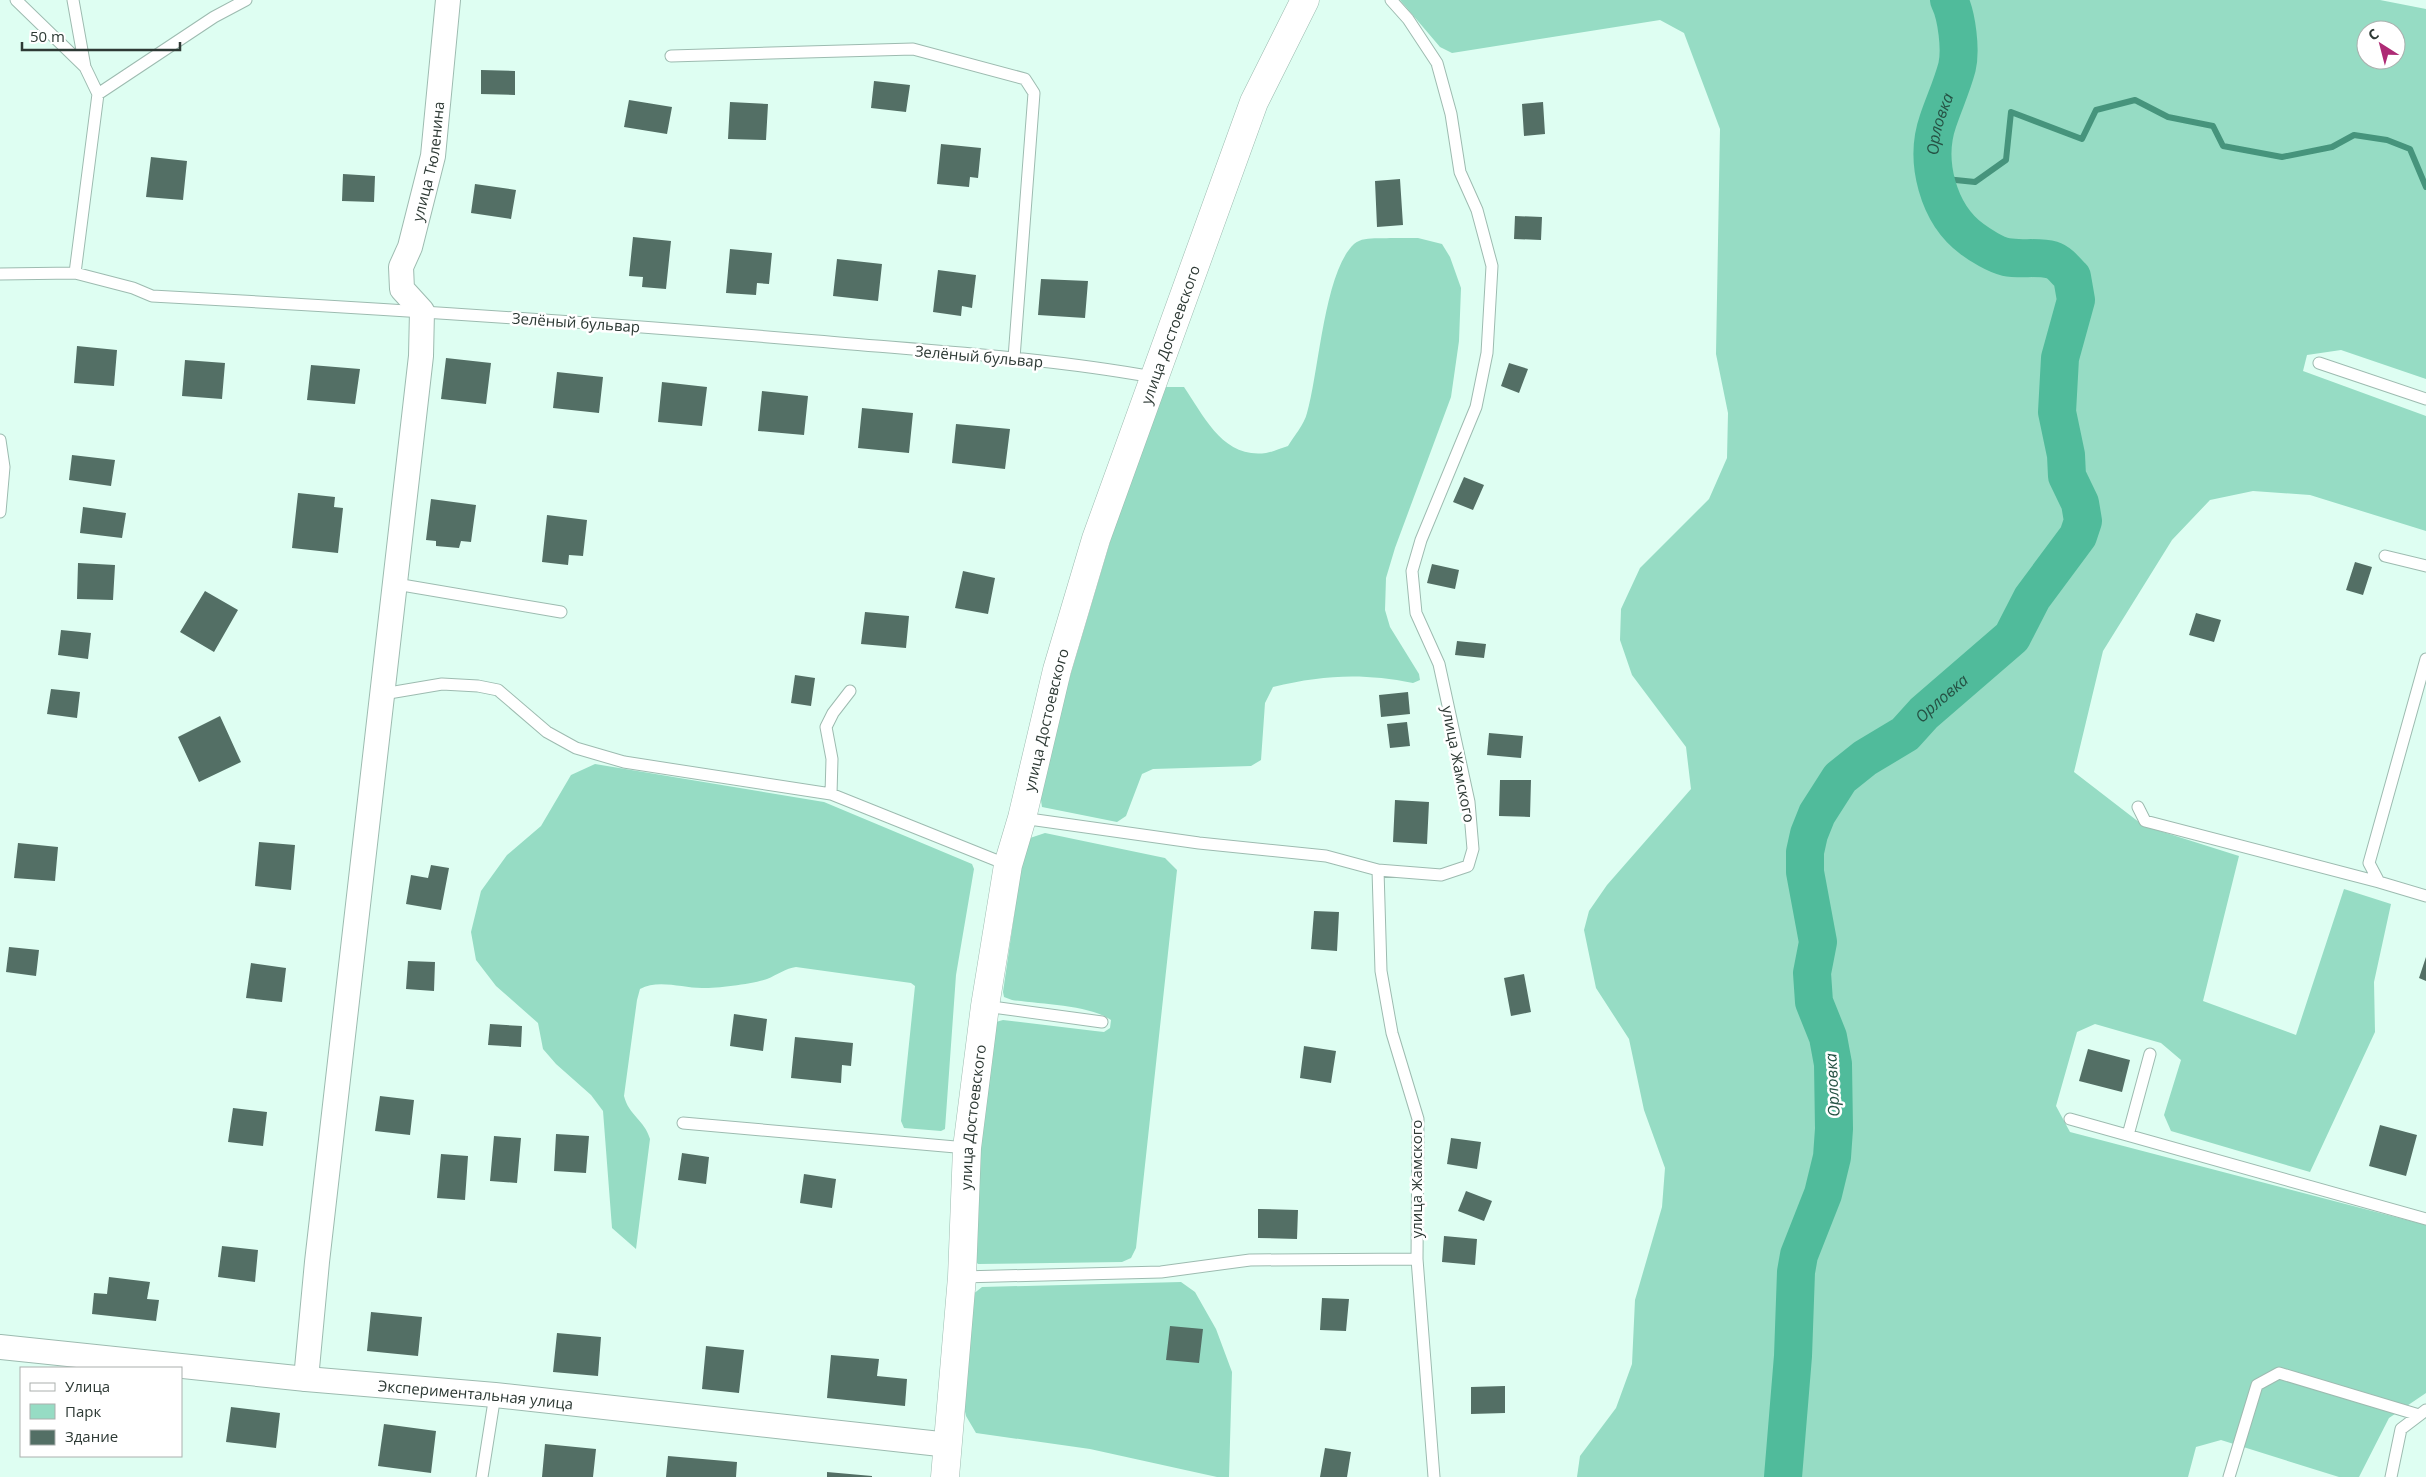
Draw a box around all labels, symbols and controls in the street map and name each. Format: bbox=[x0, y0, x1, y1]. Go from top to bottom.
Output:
scale bar bbox=[22, 20, 180, 52]
north arrow bbox=[2356, 20, 2406, 70]
text: С bbox=[2364, 24, 2382, 44]
text: 50 m bbox=[30, 26, 65, 46]
water label: Орловка bbox=[1921, 90, 1958, 156]
street label: улица Тюленина bbox=[407, 100, 448, 223]
street label: улица Достоевского bbox=[1136, 262, 1204, 407]
street label: Зелёный бульвар bbox=[511, 308, 641, 336]
street label: Зелёный бульвар bbox=[914, 340, 1044, 372]
street label: улица Достоевского bbox=[1019, 646, 1073, 793]
water label: Орловка bbox=[1910, 669, 1973, 727]
street label: улица Жамского bbox=[1438, 704, 1480, 824]
street label: улица Достоевского bbox=[955, 1043, 990, 1190]
water label: Орловка bbox=[1819, 1053, 1845, 1117]
street label: улица Жамского bbox=[1406, 1120, 1426, 1238]
legend bbox=[20, 1367, 182, 1457]
street label: Экспериментальная улица bbox=[377, 1375, 574, 1414]
text: Улица bbox=[65, 1376, 110, 1396]
text: Парк bbox=[65, 1401, 101, 1421]
text: Здание bbox=[65, 1426, 118, 1446]

